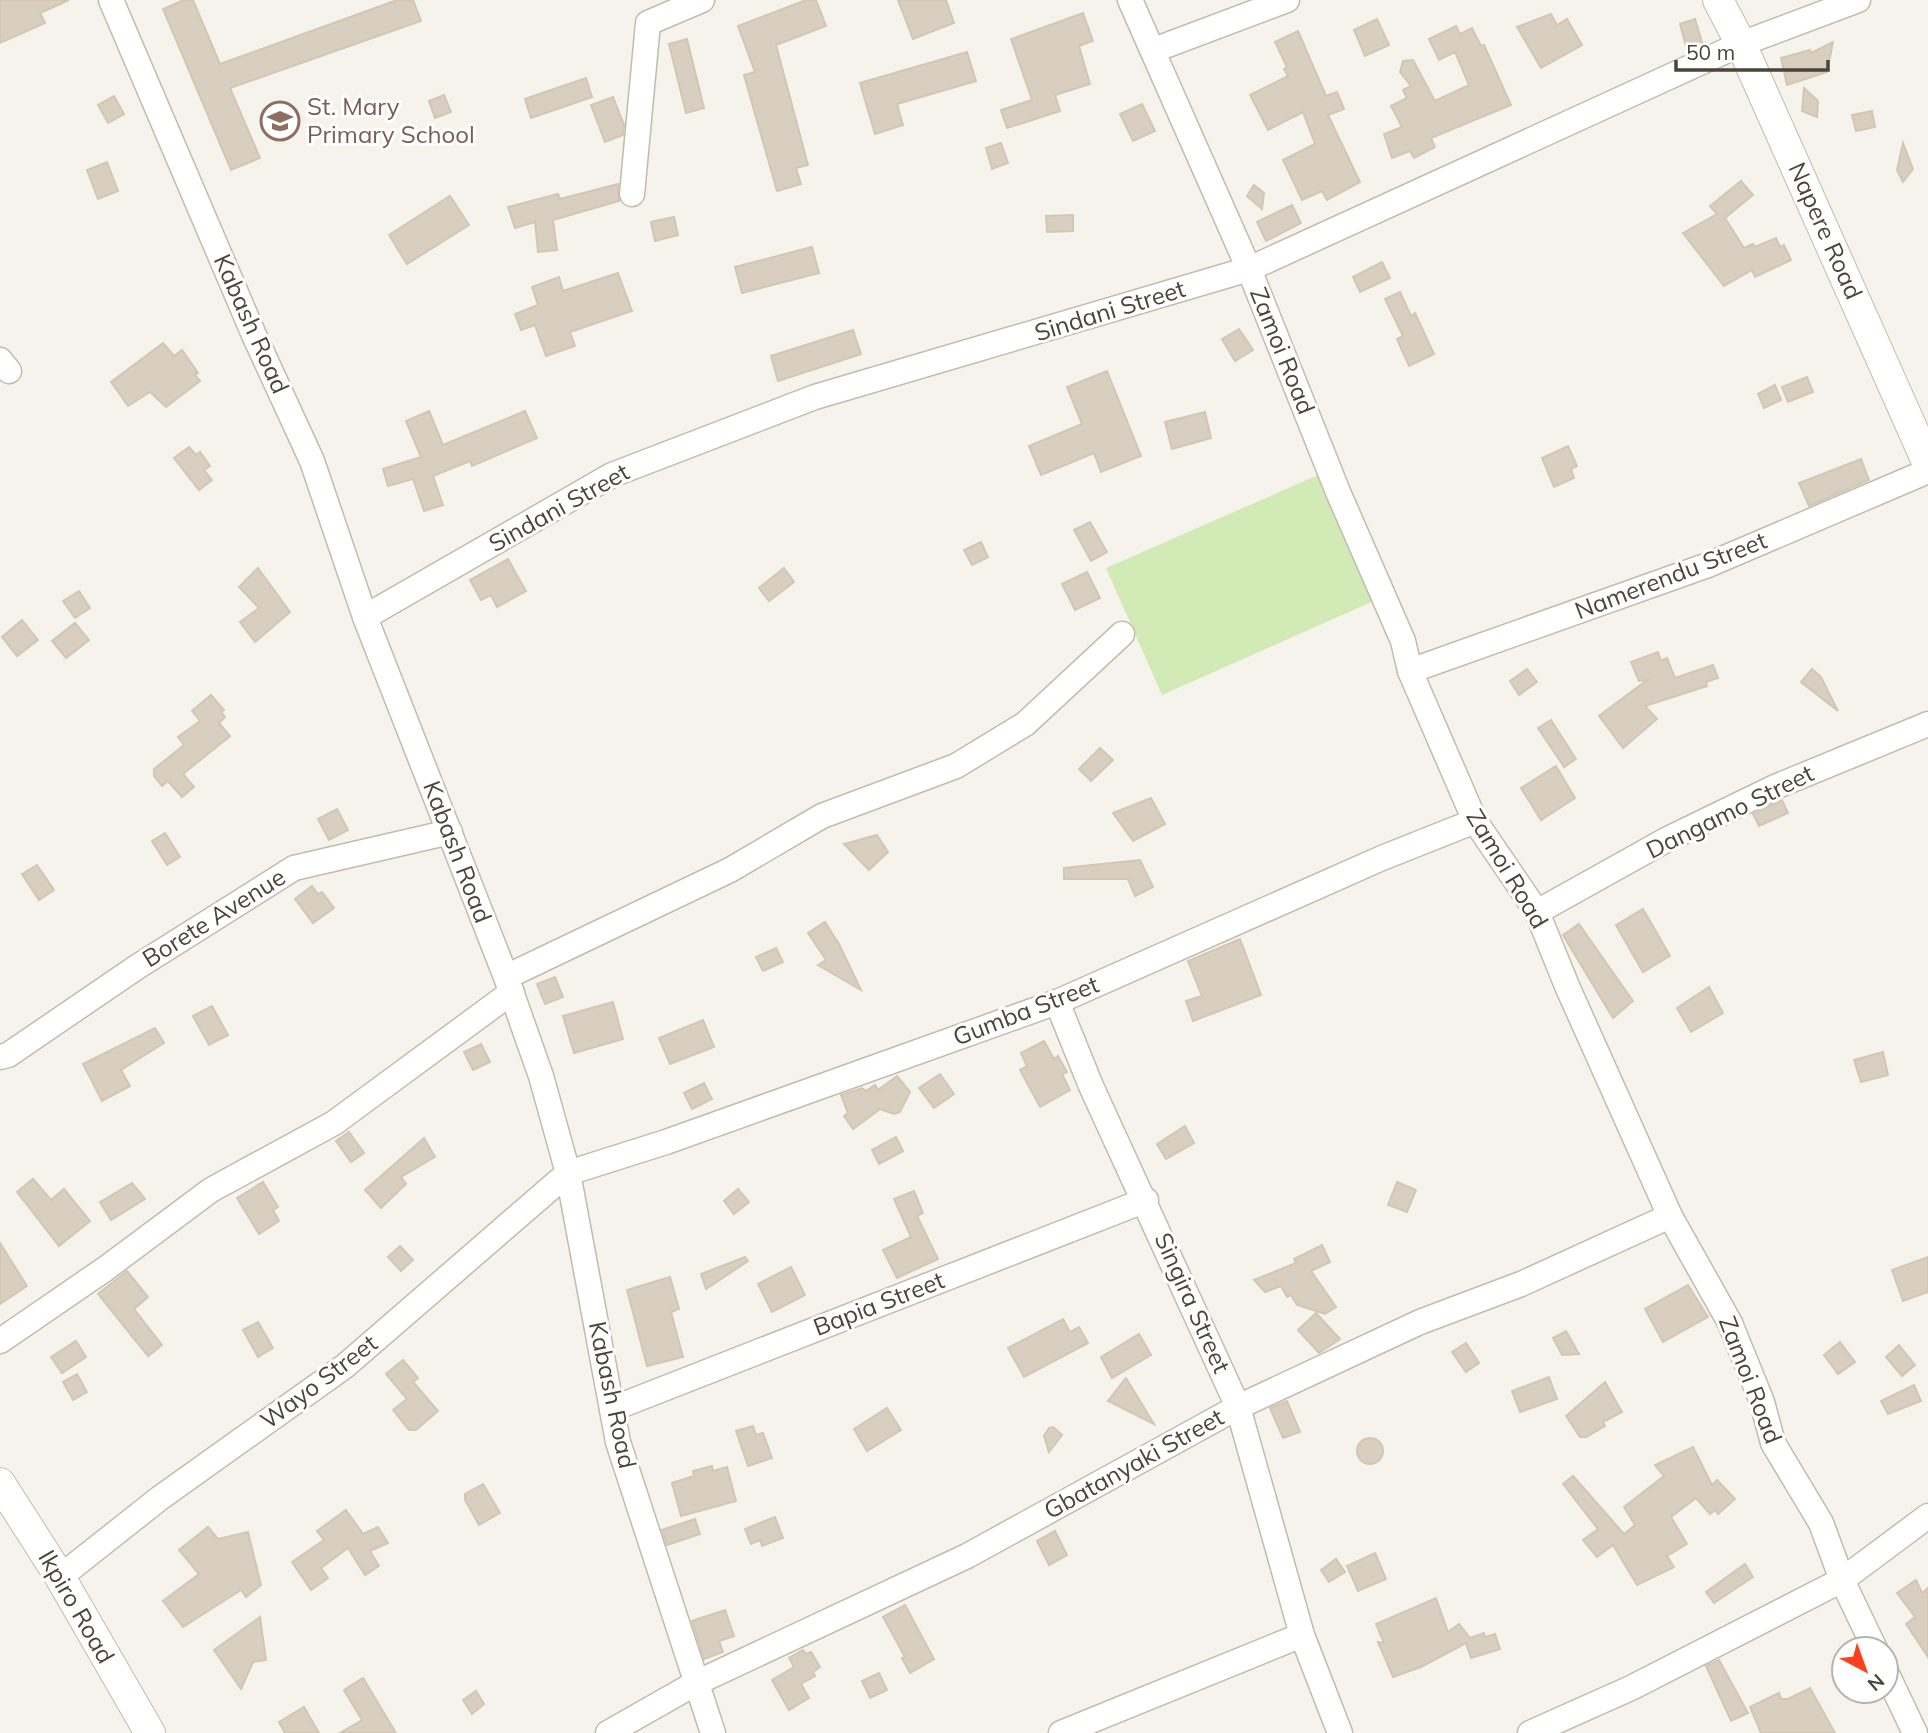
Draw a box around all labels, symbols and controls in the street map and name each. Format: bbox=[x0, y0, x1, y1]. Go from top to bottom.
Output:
scale bar bbox=[1676, 28, 1828, 72]
text: 50 m bbox=[1686, 39, 1735, 65]
place label: St. Mary Primary School bbox=[307, 91, 475, 149]
school or university icon: St. Mary Primary School bbox=[259, 100, 301, 142]
street label: Napere Road bbox=[1782, 158, 1869, 304]
street label: Kabash Road bbox=[208, 249, 296, 398]
street label: Sindani Street bbox=[1031, 273, 1189, 347]
street label: Zamoi Road bbox=[1244, 283, 1322, 418]
street label: Sindani Street bbox=[483, 456, 634, 558]
street label: Namerendu Street bbox=[1571, 525, 1771, 625]
street label: Dangamo Street bbox=[1641, 758, 1818, 865]
street label: Kabash Road bbox=[417, 776, 499, 927]
street label: Zamoi Road bbox=[1460, 803, 1555, 934]
street label: Borete Avenue bbox=[136, 861, 290, 973]
street label: Gumba Street bbox=[948, 968, 1103, 1052]
street label: Singira Street bbox=[1149, 1228, 1237, 1377]
street label: Bapia Street bbox=[809, 1264, 948, 1342]
street label: Zamoi Road bbox=[1713, 1312, 1789, 1448]
street label: Kabash Road bbox=[583, 1319, 643, 1471]
street label: Wayo Street bbox=[254, 1328, 383, 1435]
street label: Gbatanyaki Street bbox=[1038, 1401, 1229, 1525]
street label: Ikpiro Road bbox=[32, 1544, 121, 1669]
north arrow bbox=[1830, 1635, 1900, 1705]
text: N bbox=[1863, 1669, 1889, 1697]

